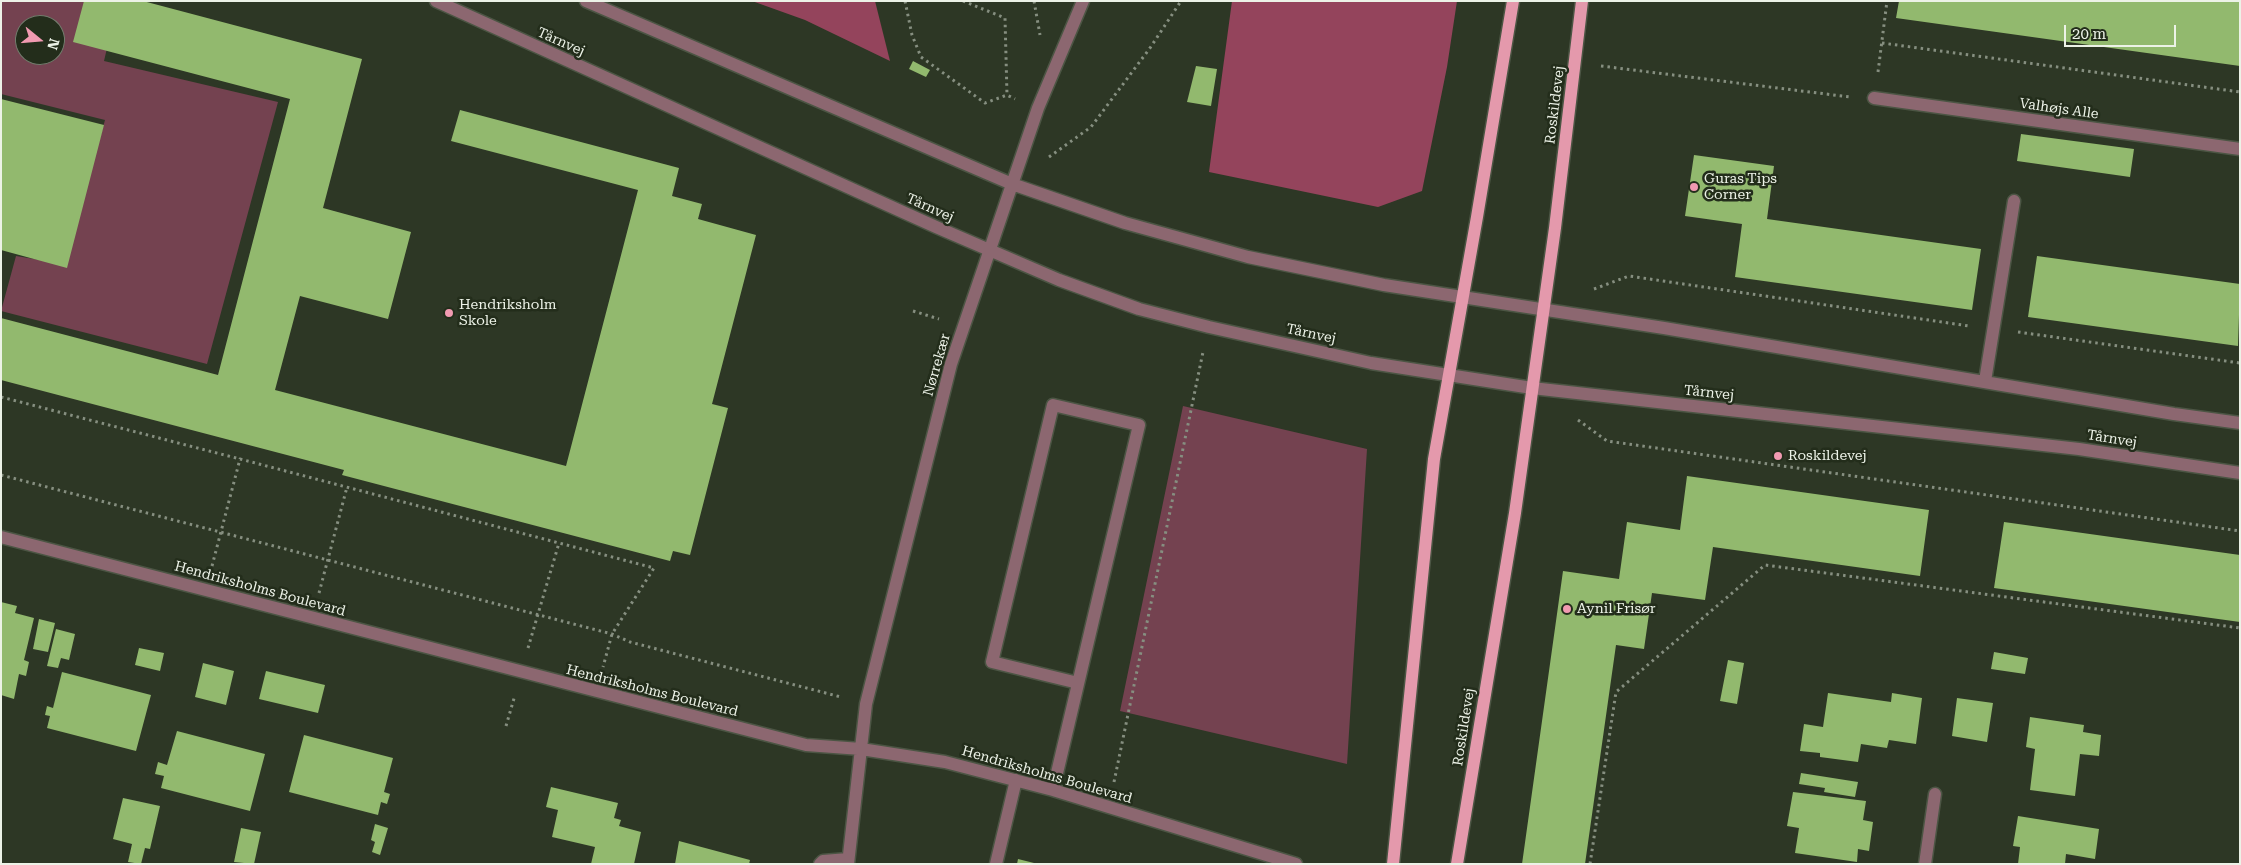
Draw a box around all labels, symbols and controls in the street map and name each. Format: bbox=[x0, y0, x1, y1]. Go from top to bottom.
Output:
north arrow bbox=[15, 15, 65, 65]
scale bar bbox=[2066, 15, 2178, 47]
street label: Tårnvej bbox=[535, 24, 587, 60]
text: 20 m bbox=[2072, 25, 2106, 43]
text: N bbox=[44, 37, 63, 52]
street label: Roskildevej bbox=[1542, 65, 1568, 145]
street label: Valhøjs Alle bbox=[2018, 95, 2100, 123]
place label: Guras Tips Corner bbox=[1704, 171, 1777, 203]
marker: Guras Tips Corner bbox=[1688, 181, 1700, 193]
street label: Tårnvej bbox=[904, 190, 956, 226]
place label: Hendriksholm Skole bbox=[459, 297, 557, 330]
marker: Hendriksholm Skole bbox=[443, 307, 455, 319]
street label: Tårnvej bbox=[1285, 321, 1337, 347]
street label: Nørrekær bbox=[920, 332, 954, 398]
street label: Tårnvej bbox=[1683, 382, 1735, 404]
street label: Tårnvej bbox=[2086, 427, 2138, 451]
place label: Roskildevej bbox=[1788, 448, 1867, 464]
marker: Roskildevej bbox=[1772, 450, 1784, 462]
street label: Hendriksholms Boulevard bbox=[173, 558, 347, 620]
place label: Aynil Frisør bbox=[1577, 601, 1655, 617]
marker: Aynil Frisør bbox=[1561, 603, 1573, 615]
street label: Hendriksholms Boulevard bbox=[564, 662, 740, 720]
street label: Roskildevej bbox=[1450, 687, 1478, 767]
street label: Hendriksholms Boulevard bbox=[960, 743, 1134, 807]

